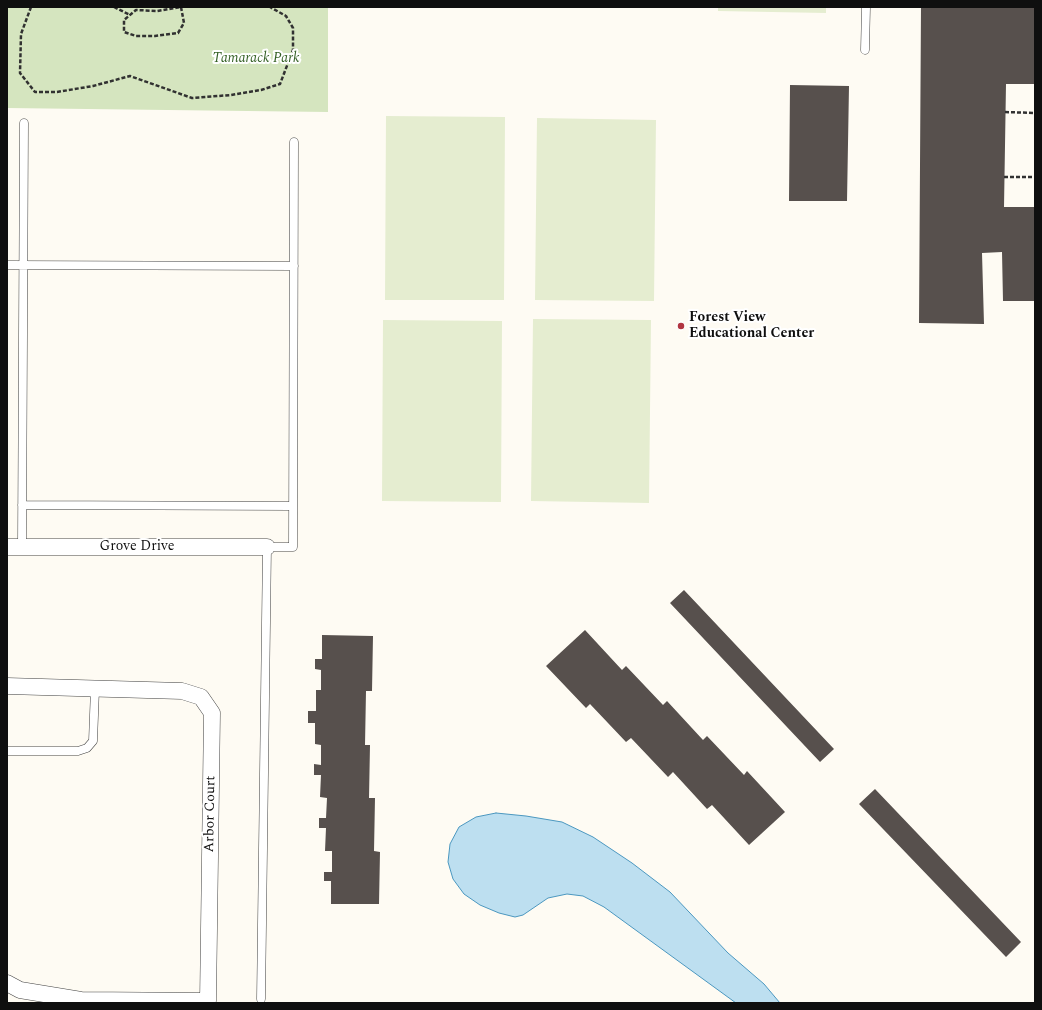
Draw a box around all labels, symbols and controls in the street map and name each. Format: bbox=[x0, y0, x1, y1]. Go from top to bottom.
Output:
park label: Tamarack Park bbox=[212, 51, 300, 67]
place label: Forest View Educational Center bbox=[689, 310, 814, 342]
marker: Forest View Educational Center bbox=[676, 321, 686, 331]
street label: Grove Drive bbox=[99, 539, 175, 555]
street label: Arbor Court bbox=[202, 776, 220, 852]

